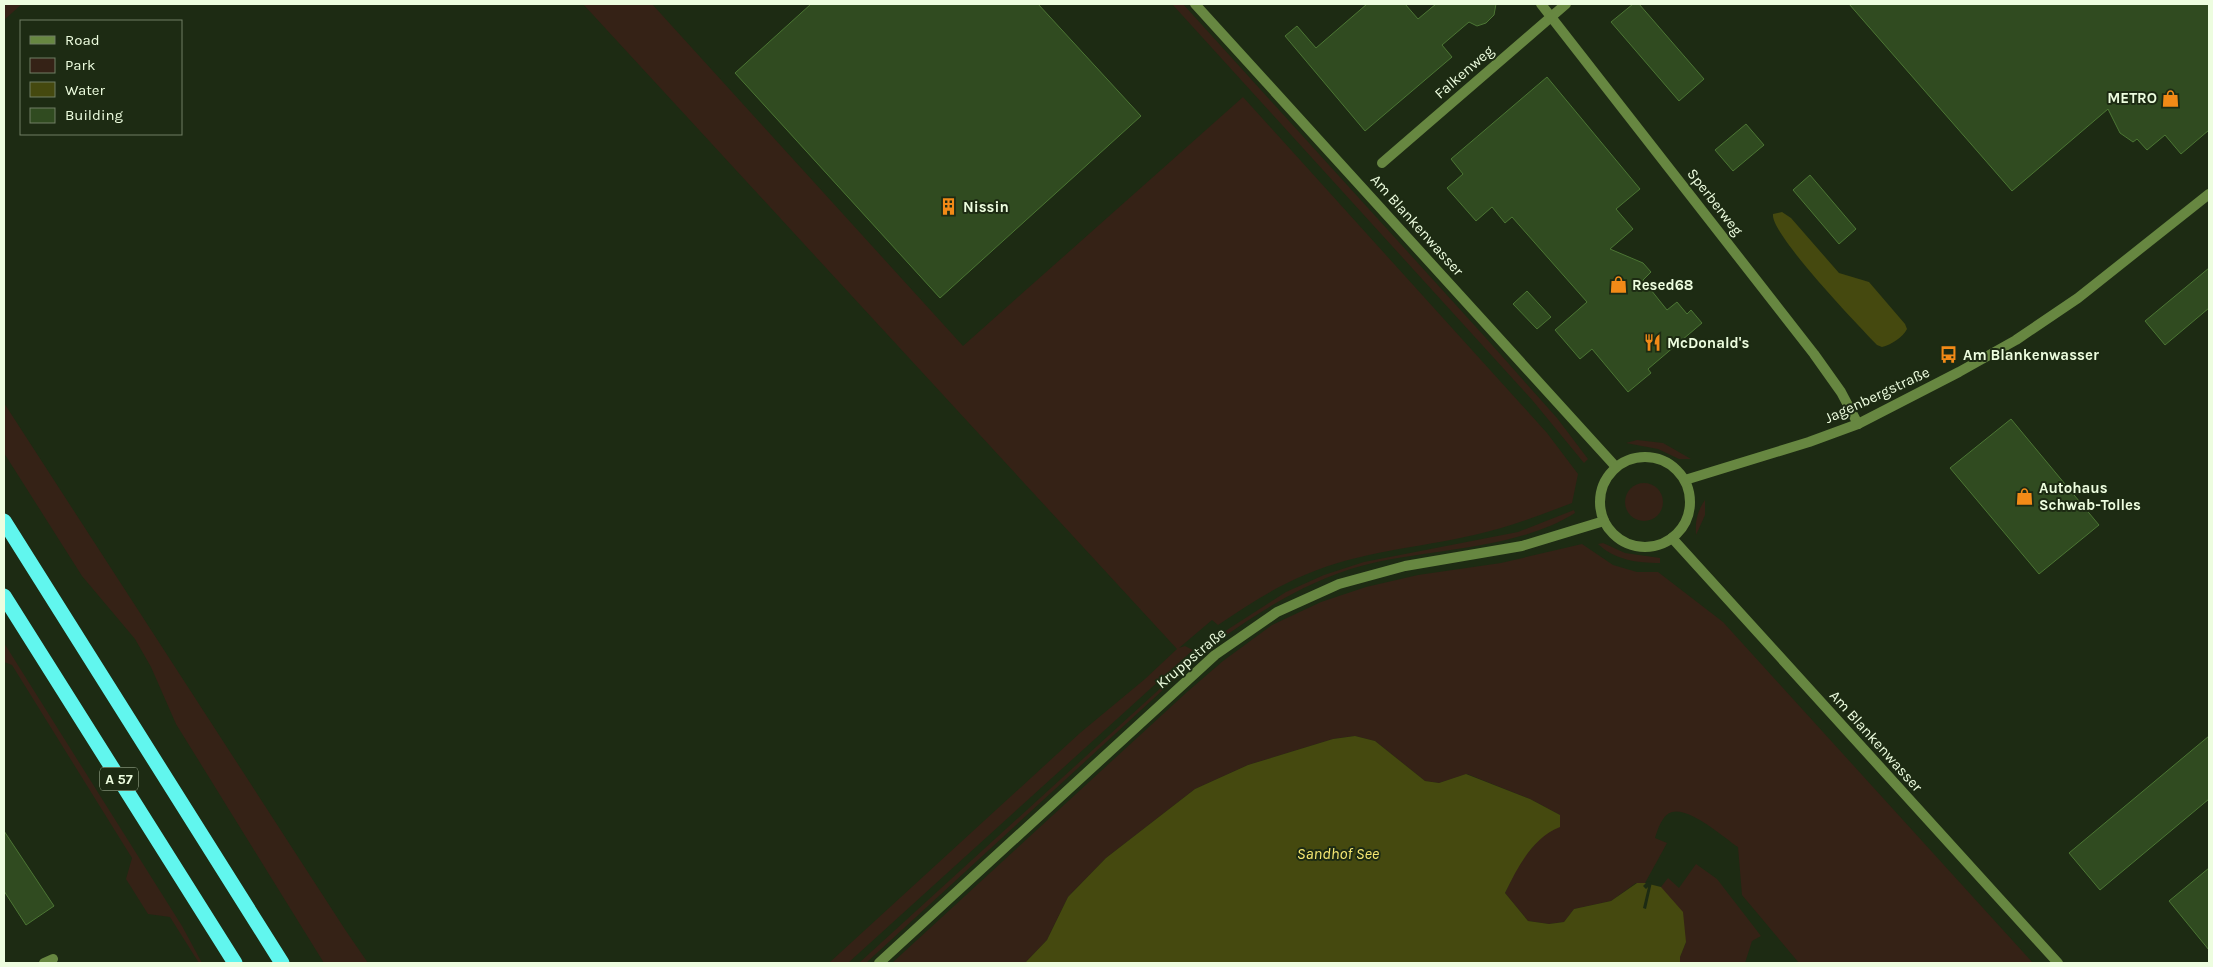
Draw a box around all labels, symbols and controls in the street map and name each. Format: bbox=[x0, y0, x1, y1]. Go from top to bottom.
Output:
legend bbox=[20, 20, 182, 135]
text: Road bbox=[65, 31, 100, 49]
street label: Falkenweg bbox=[1431, 41, 1498, 102]
text: Park bbox=[65, 56, 95, 74]
text: Water bbox=[65, 81, 106, 99]
shop icon: METRO bbox=[2161, 88, 2181, 108]
place label: METRO bbox=[2107, 89, 2157, 107]
text: Building bbox=[65, 106, 123, 124]
street label: Sperberweg bbox=[1683, 165, 1747, 239]
street label: Am Blankenwasser bbox=[1367, 171, 1468, 280]
building icon: Nissin bbox=[939, 197, 959, 217]
place label: Nissin bbox=[963, 198, 1009, 216]
shop icon: Resed68 bbox=[1608, 275, 1628, 295]
place label: Resed68 bbox=[1632, 276, 1693, 294]
restaurant icon: McDonald's bbox=[1643, 333, 1663, 353]
place label: McDonald's bbox=[1667, 334, 1749, 352]
bus stop icon: Am Blankenwasser bbox=[1939, 345, 1959, 365]
place label: Am Blankenwasser bbox=[1963, 346, 2099, 364]
street label: Jagenbergstraße bbox=[1822, 363, 1932, 427]
place label: Autohaus Schwab-Tolles bbox=[2039, 479, 2141, 514]
shop icon: Autohaus Schwab-Tolles bbox=[2015, 487, 2035, 507]
street label: Kruppstraße bbox=[1153, 624, 1229, 692]
street label: Am Blankenwasser bbox=[1826, 687, 1927, 796]
road number: A 57 bbox=[100, 768, 138, 791]
water label: Sandhof See bbox=[1297, 844, 1380, 863]

